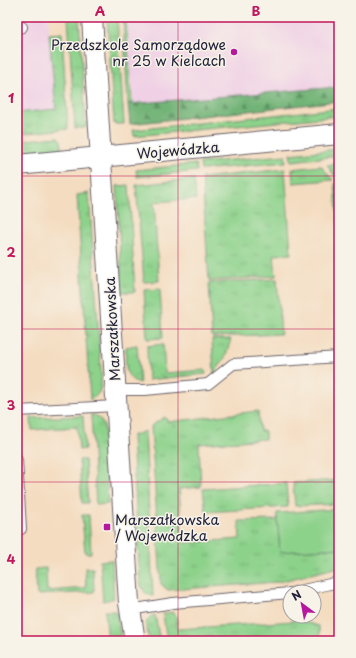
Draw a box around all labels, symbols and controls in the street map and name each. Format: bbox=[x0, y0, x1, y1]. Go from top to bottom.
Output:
text: A bbox=[95, 1, 105, 20]
text: B bbox=[252, 1, 261, 20]
place label: Przedszkole Samorządowe nr 25 w Kielcach bbox=[51, 34, 226, 71]
marker: Przedszkole Samorządowe nr 25 w Kielcach bbox=[229, 47, 239, 57]
text: 1 bbox=[8, 88, 14, 107]
street label: Wojewódzka bbox=[136, 136, 220, 164]
text: 2 bbox=[6, 242, 16, 261]
street label: Marszałkowska bbox=[99, 276, 125, 382]
text: 3 bbox=[7, 395, 16, 414]
place label: Marszałkowska / Wojewódzka bbox=[115, 509, 219, 546]
marker: Marszałkowska / Wojewódzka bbox=[102, 522, 112, 532]
text: 4 bbox=[7, 549, 16, 568]
north arrow bbox=[282, 584, 322, 624]
text: N bbox=[288, 585, 305, 605]

